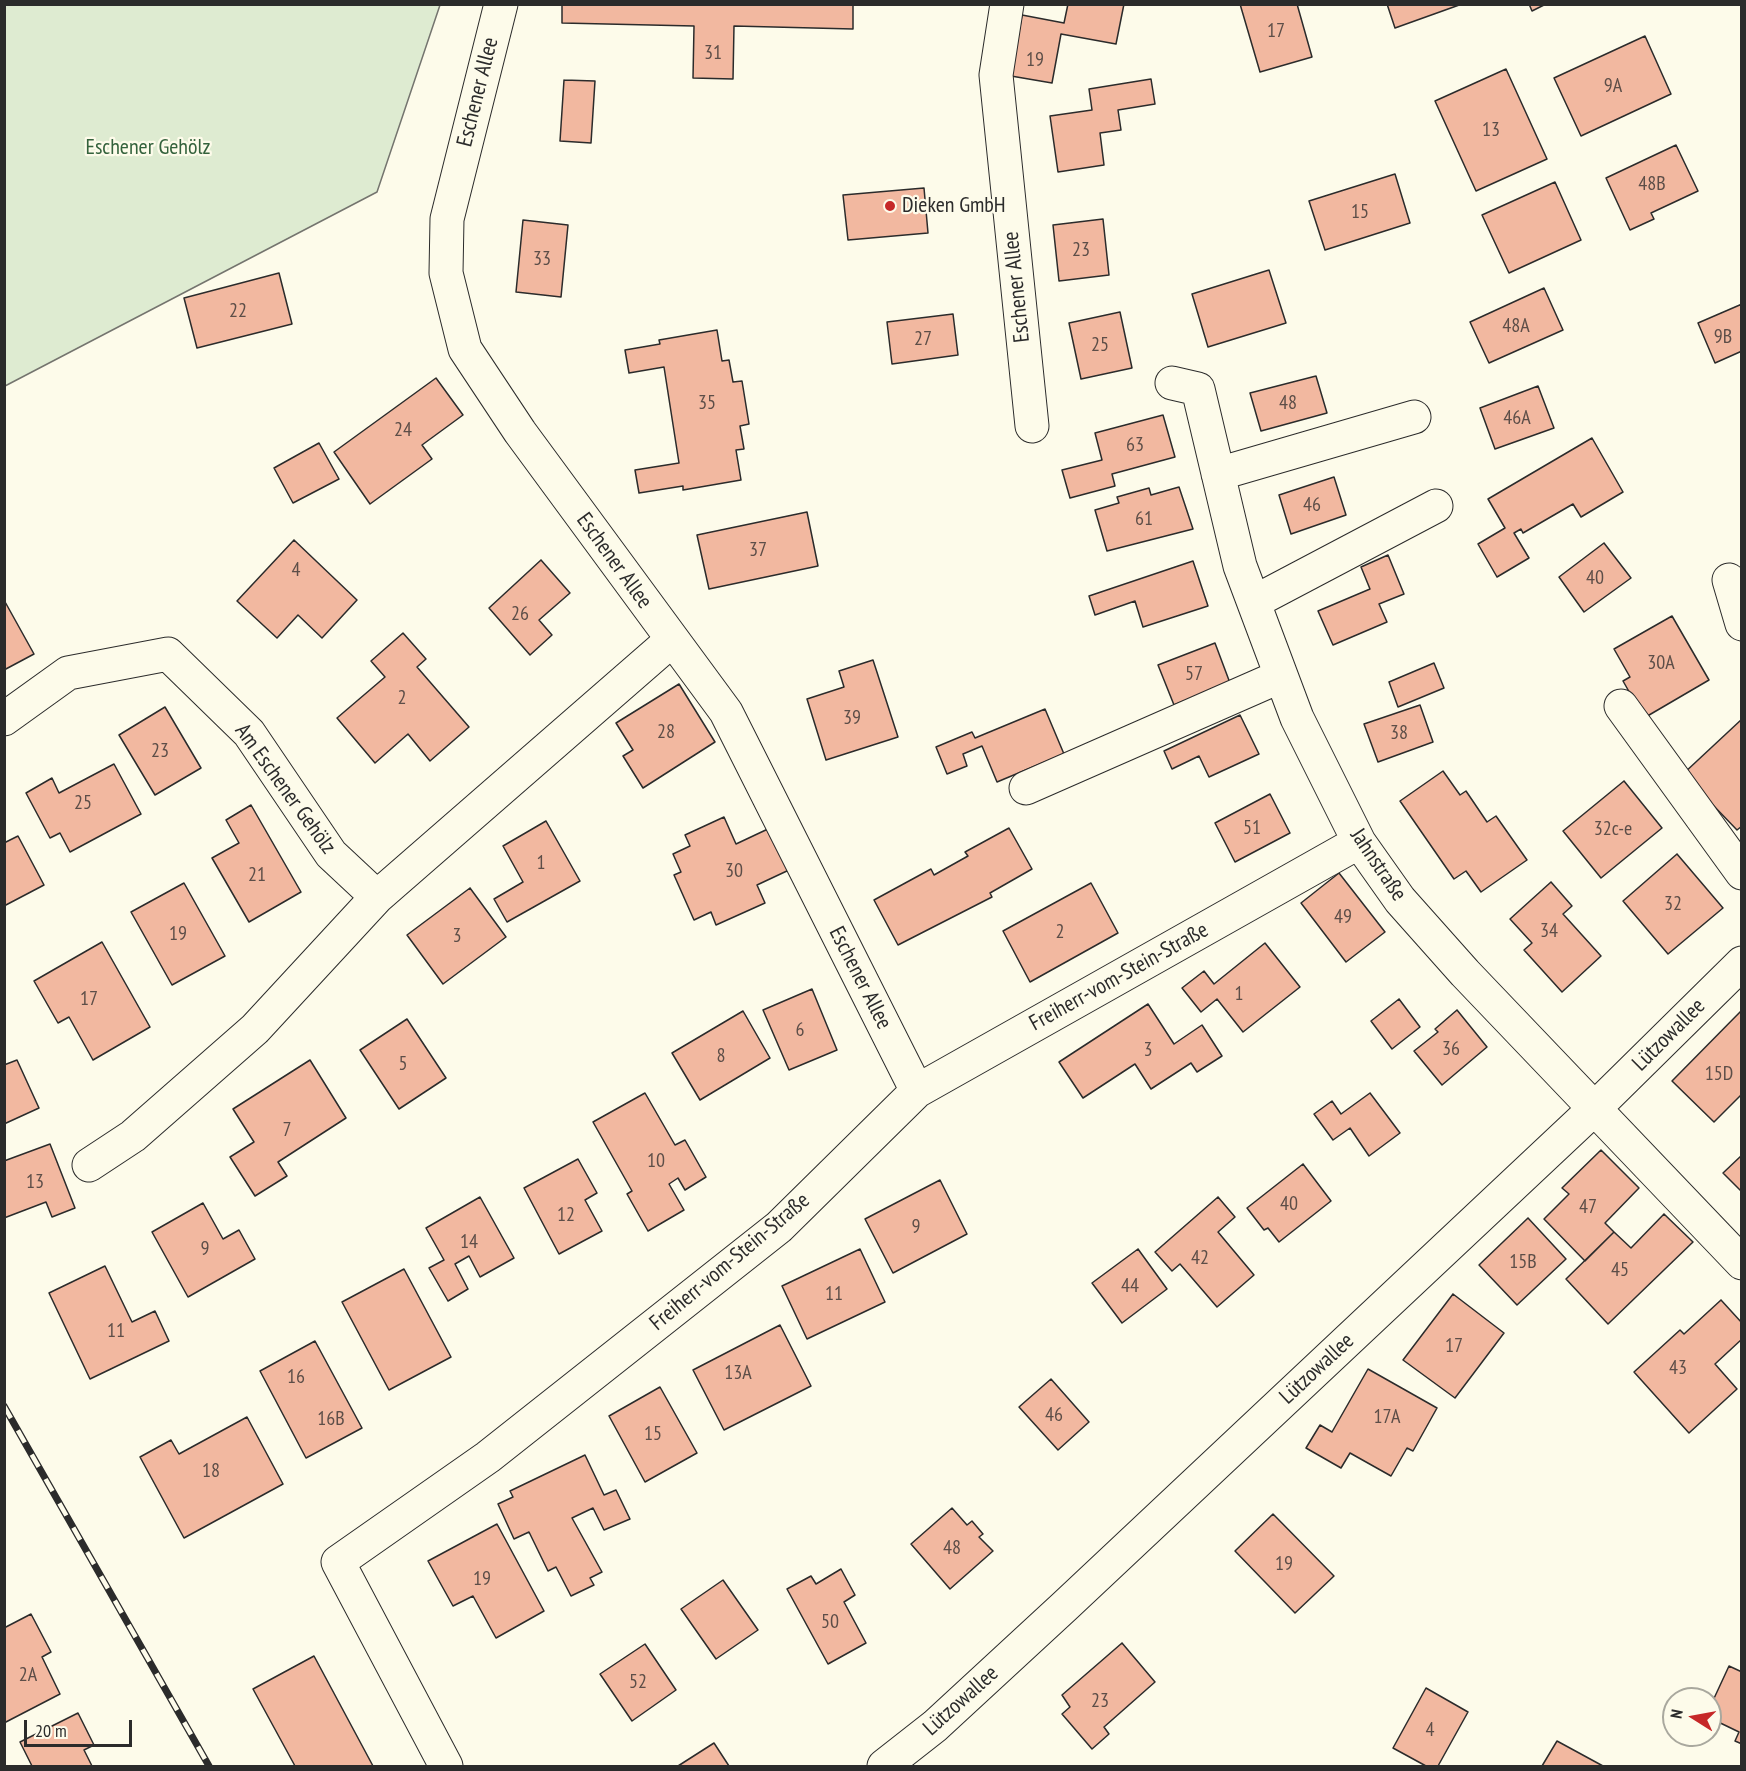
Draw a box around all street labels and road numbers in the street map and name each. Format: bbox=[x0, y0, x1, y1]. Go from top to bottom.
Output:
street label: Eschener Allee bbox=[452, 35, 504, 149]
street label: Eschener Allee bbox=[998, 230, 1036, 344]
street label: Eschener Allee bbox=[571, 508, 657, 614]
street label: Am Eschener Gehölz bbox=[229, 719, 341, 859]
street label: Jahnstraße bbox=[1344, 824, 1412, 906]
street label: Freiherr-vom-Stein-Straße bbox=[1025, 917, 1213, 1037]
street label: Eschener Allee bbox=[823, 922, 897, 1034]
street label: Lützowallee bbox=[1627, 993, 1711, 1077]
street label: Freiherr-vom-Stein-Straße bbox=[645, 1188, 815, 1336]
street label: Lützowallee bbox=[1274, 1328, 1360, 1410]
street label: Lützowallee bbox=[918, 1661, 1004, 1741]

